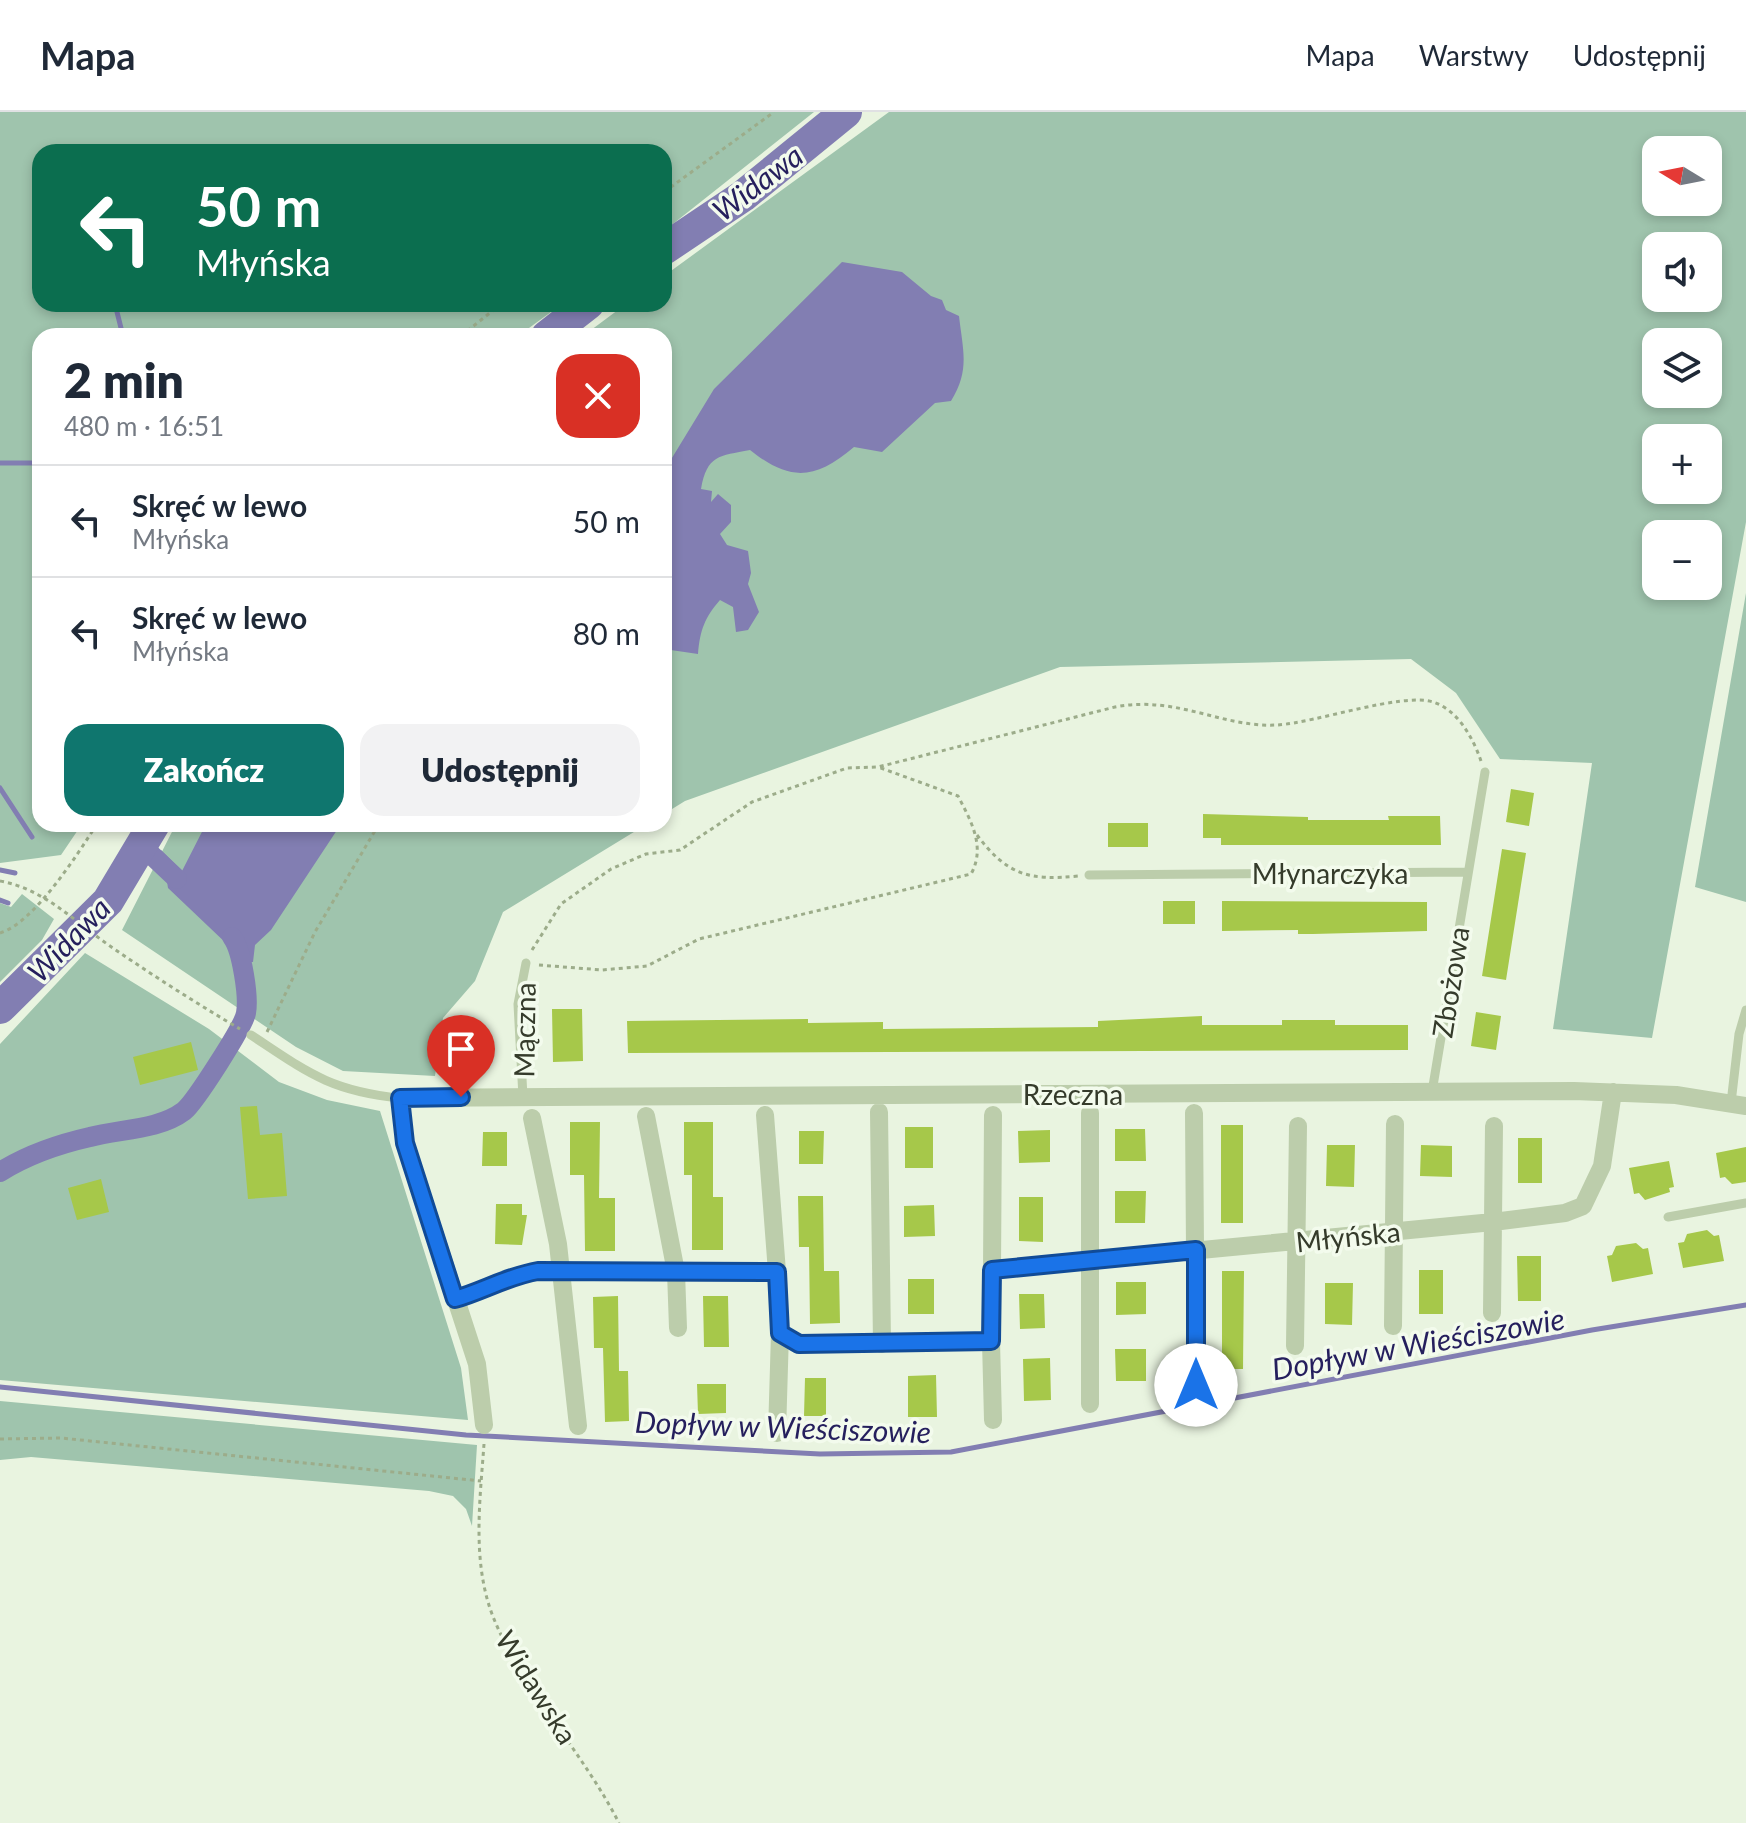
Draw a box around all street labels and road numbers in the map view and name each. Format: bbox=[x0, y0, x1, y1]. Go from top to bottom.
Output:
street label: Młynarczyka bbox=[1252, 856, 1408, 890]
street label: Zbożowa bbox=[1424, 924, 1476, 1040]
street label: Mączna bbox=[506, 982, 542, 1078]
street label: Rzeczna bbox=[1023, 1077, 1123, 1111]
street label: Młyńska bbox=[1294, 1214, 1402, 1258]
street label: Widawska bbox=[489, 1624, 585, 1750]

